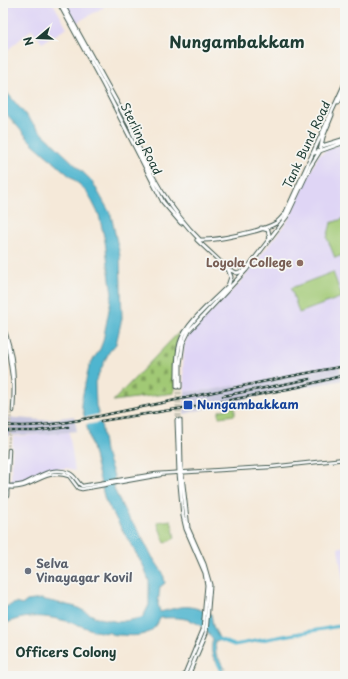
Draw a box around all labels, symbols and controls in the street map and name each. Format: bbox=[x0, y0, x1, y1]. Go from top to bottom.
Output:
north arrow bbox=[18, 18, 58, 58]
district label: Nungambakkam bbox=[169, 29, 305, 53]
text: N bbox=[19, 34, 38, 48]
street label: Tank Bund Road bbox=[278, 98, 334, 192]
street label: Sterling Road bbox=[117, 99, 167, 178]
place label: Loyola College bbox=[206, 253, 292, 271]
marker: Loyola College bbox=[295, 258, 305, 268]
place label: Nungambakkam bbox=[197, 395, 299, 413]
marker: Nungambakkam bbox=[182, 399, 194, 411]
place label: Selva Vinayagar Kovil bbox=[36, 554, 133, 586]
marker: Selva Vinayagar Kovil bbox=[23, 566, 33, 576]
district label: Officers Colony bbox=[16, 642, 116, 661]

